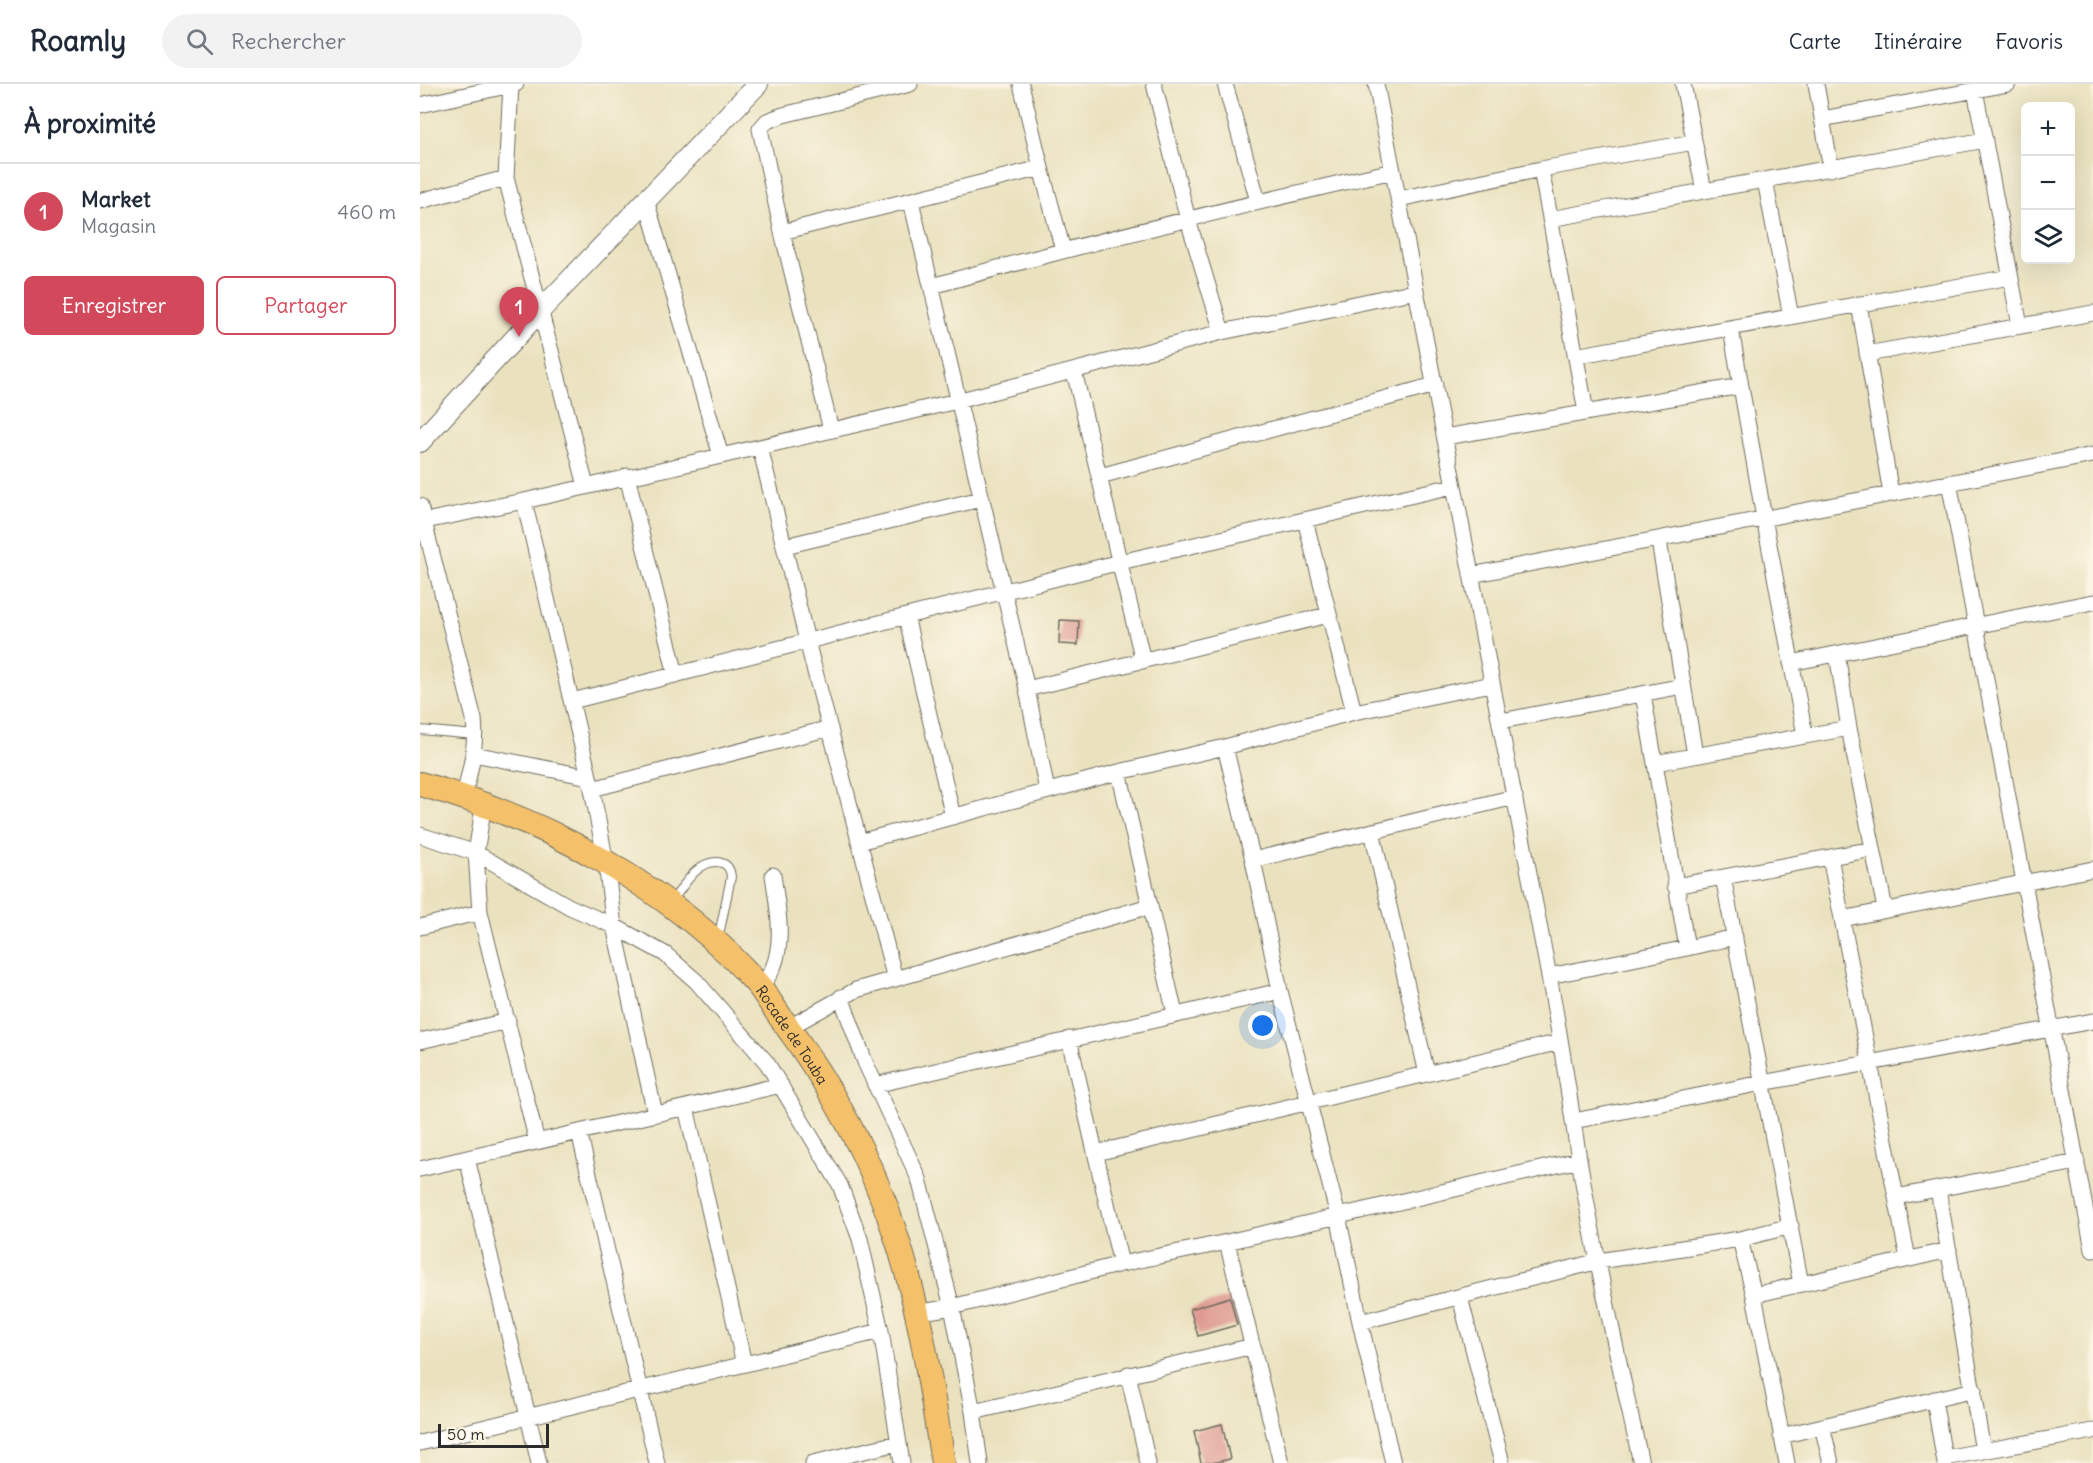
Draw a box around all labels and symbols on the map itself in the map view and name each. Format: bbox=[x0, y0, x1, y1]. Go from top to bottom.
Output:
pin: 1 bbox=[500, 288, 538, 337]
street label: Rocade de Touba bbox=[752, 981, 833, 1088]
your location bbox=[1248, 1011, 1277, 1040]
scale bar bbox=[438, 1421, 549, 1448]

